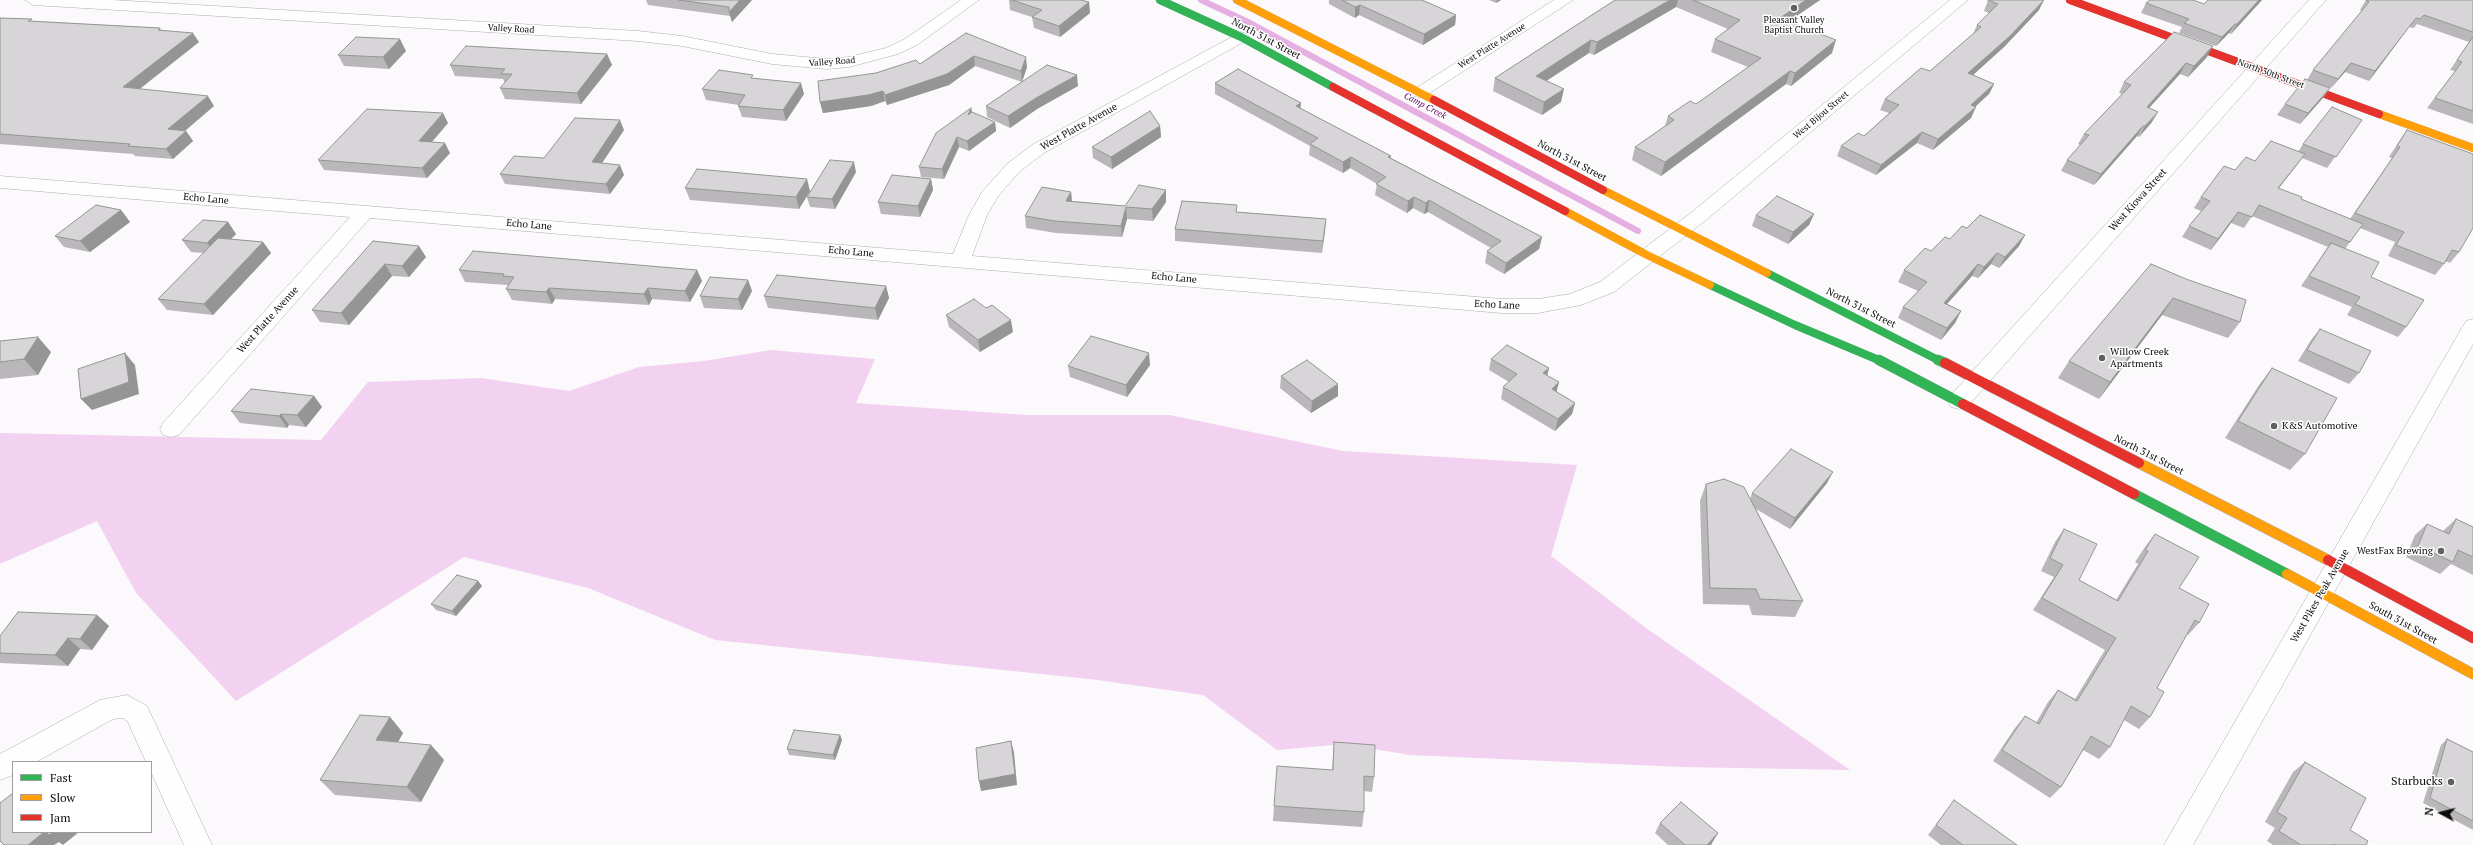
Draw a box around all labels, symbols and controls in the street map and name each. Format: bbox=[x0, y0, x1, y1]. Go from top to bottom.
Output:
marker: Pleasant Valley Baptist Church bbox=[1789, 3, 1799, 13]
place label: Pleasant Valley Baptist Church bbox=[1764, 15, 1824, 36]
street label: North 31st Street bbox=[1229, 16, 1303, 62]
street label: West Platte Avenue bbox=[1456, 21, 1528, 71]
street label: Valley Road bbox=[487, 22, 535, 36]
street label: Valley Road bbox=[808, 55, 856, 69]
street label: North 30th Street bbox=[2236, 57, 2306, 91]
street label: West Bijou Street bbox=[1791, 89, 1851, 141]
water label: Camp Creek bbox=[1402, 90, 1448, 122]
street label: West Platte Avenue bbox=[1039, 101, 1119, 153]
street label: North 31st Street bbox=[1535, 138, 1609, 184]
street label: West Kiowa Street bbox=[2107, 166, 2169, 234]
street label: Echo Lane bbox=[183, 191, 229, 207]
street label: Echo Lane bbox=[506, 217, 552, 233]
street label: Echo Lane bbox=[828, 244, 874, 260]
street label: Echo Lane bbox=[1151, 270, 1197, 286]
street label: West Platte Avenue bbox=[235, 284, 301, 356]
street label: North 31st Street bbox=[1824, 285, 1898, 331]
street label: Echo Lane bbox=[1474, 298, 1520, 312]
place label: Willow Creek Apartments bbox=[2110, 346, 2169, 370]
marker: Willow Creek Apartments bbox=[2097, 353, 2107, 363]
place label: K&S Automotive bbox=[2282, 420, 2357, 432]
marker: K&S Automotive bbox=[2269, 421, 2279, 431]
street label: North 31st Street bbox=[2112, 432, 2186, 478]
place label: WestFax Brewing bbox=[2357, 545, 2433, 557]
marker: WestFax Brewing bbox=[2436, 546, 2446, 556]
street label: West Pikes Peak Avenue bbox=[2288, 547, 2352, 645]
street label: South 31st Street bbox=[2367, 599, 2439, 647]
legend bbox=[12, 761, 152, 833]
text: Fast bbox=[50, 770, 72, 785]
place label: Starbucks bbox=[2391, 775, 2443, 789]
marker: Starbucks bbox=[2446, 777, 2456, 787]
text: Slow bbox=[50, 790, 75, 805]
north arrow bbox=[2421, 793, 2461, 833]
text: N bbox=[2422, 807, 2437, 817]
text: Jam bbox=[50, 810, 71, 825]

